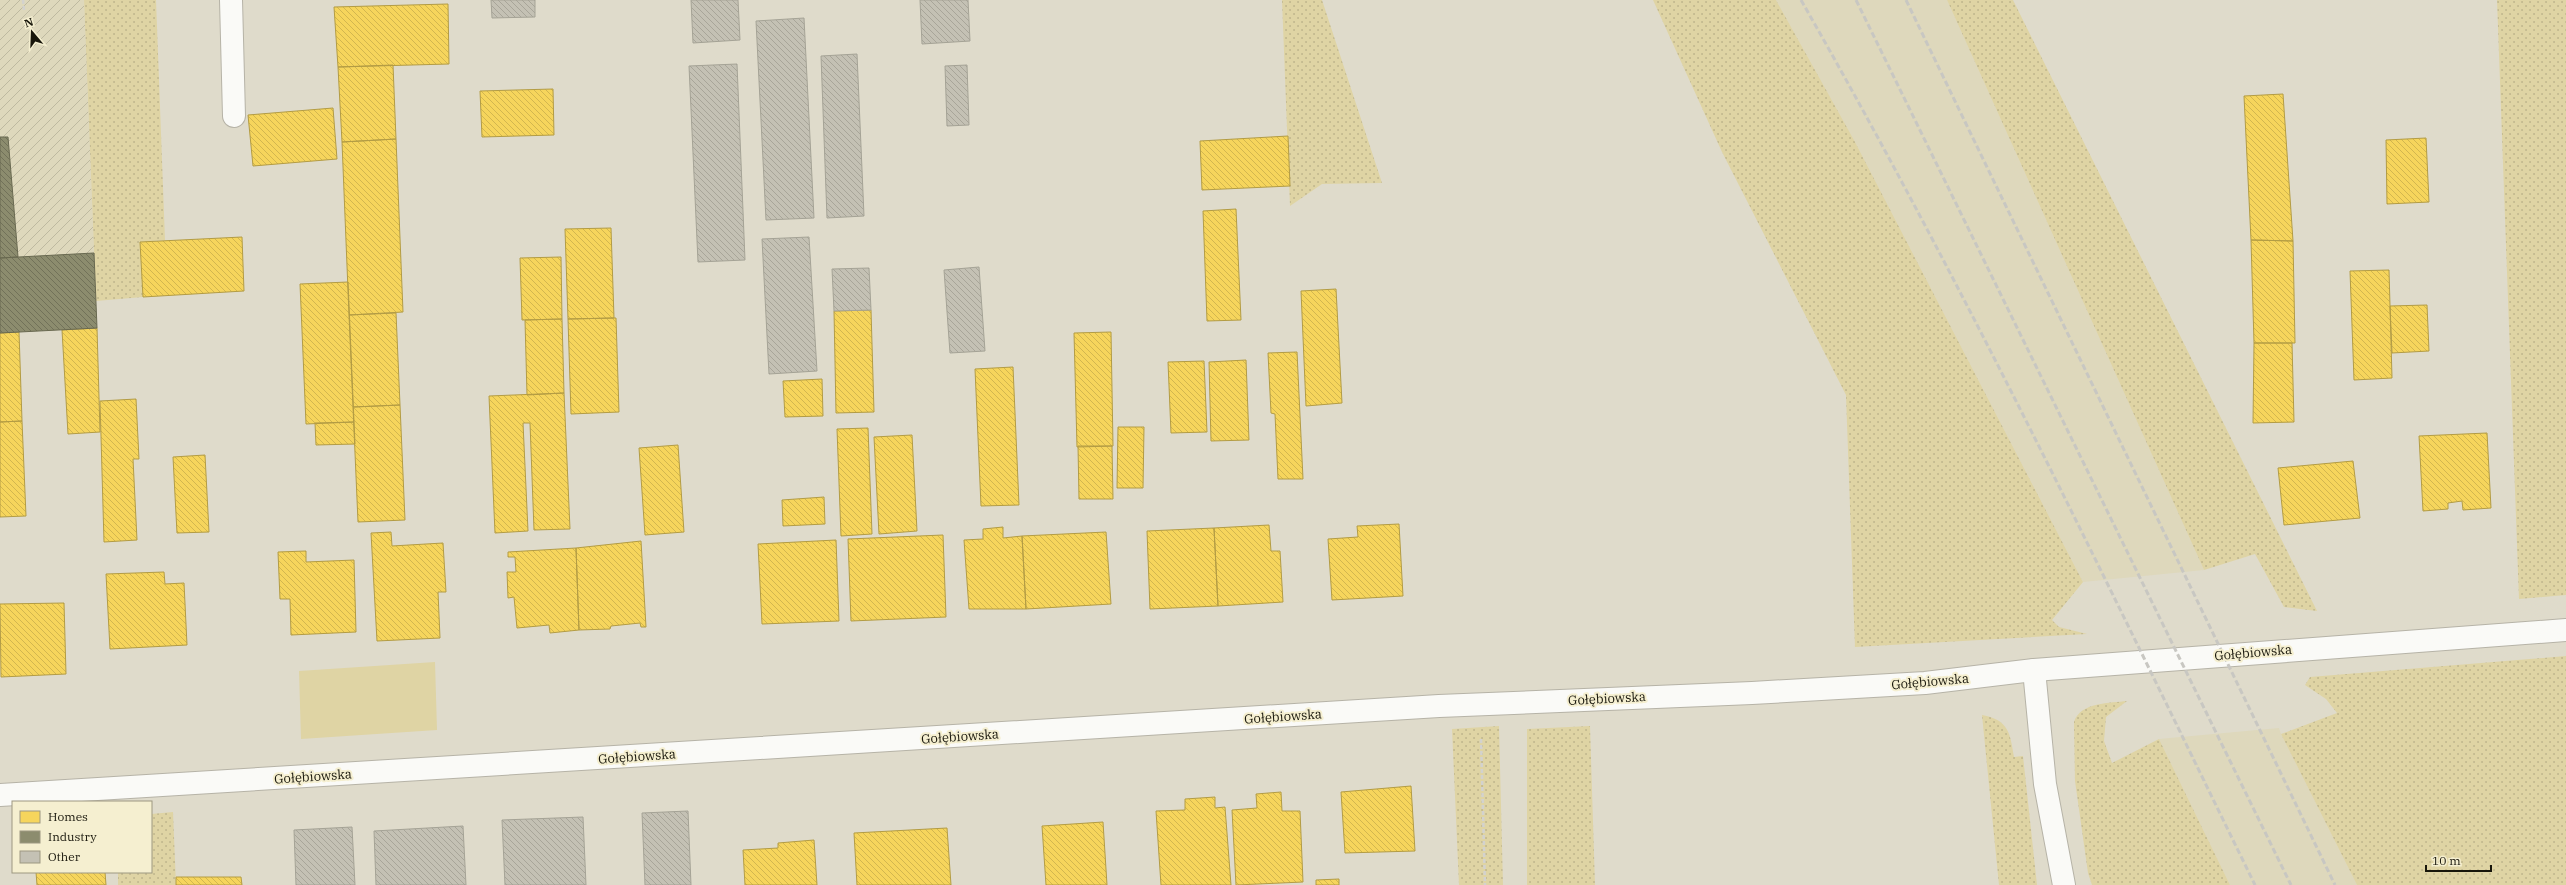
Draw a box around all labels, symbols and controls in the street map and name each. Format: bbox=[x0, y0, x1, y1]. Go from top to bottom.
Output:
north arrow bbox=[12, 12, 52, 52]
text: N bbox=[22, 14, 35, 31]
street label: Gołębiowska bbox=[2213, 641, 2293, 664]
street label: Gołębiowska bbox=[1890, 670, 1970, 693]
street label: Gołębiowska bbox=[1568, 688, 1646, 709]
street label: Gołębiowska bbox=[1244, 705, 1322, 728]
street label: Gołębiowska bbox=[921, 725, 999, 748]
street label: Gołębiowska bbox=[598, 745, 676, 768]
street label: Gołębiowska bbox=[274, 765, 352, 788]
legend bbox=[12, 801, 152, 873]
text: Homes bbox=[48, 809, 88, 824]
text: Industry bbox=[48, 829, 97, 844]
scale bar bbox=[2426, 847, 2491, 873]
text: Other bbox=[48, 849, 81, 864]
text: 10 m bbox=[2432, 853, 2461, 868]

